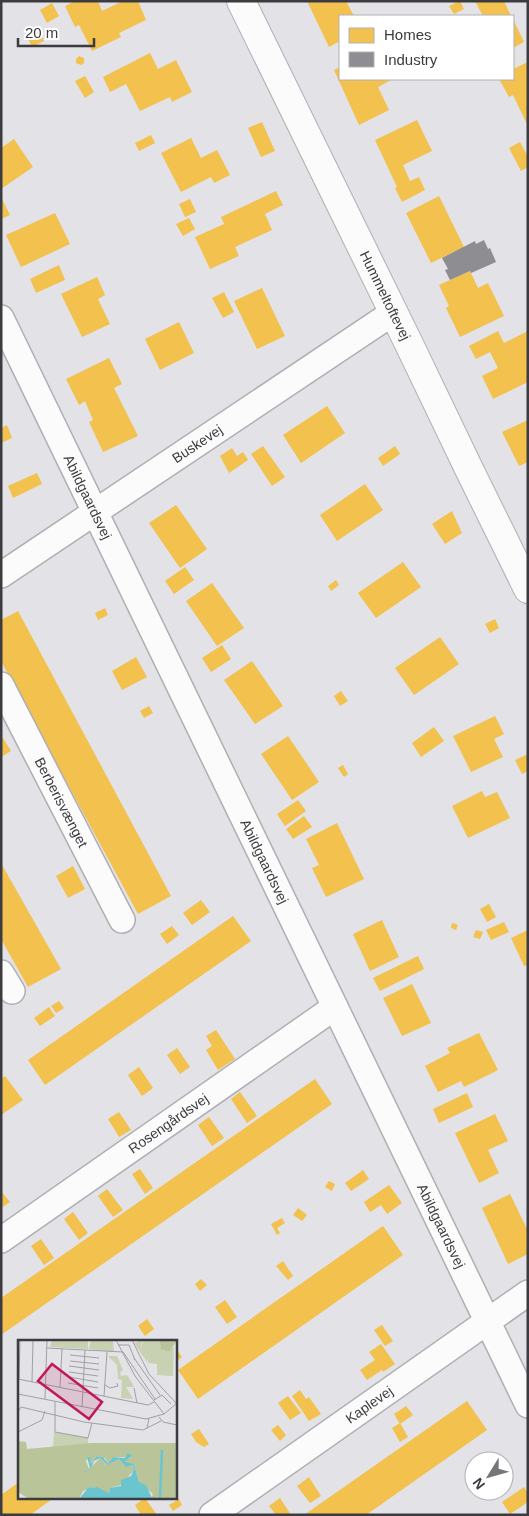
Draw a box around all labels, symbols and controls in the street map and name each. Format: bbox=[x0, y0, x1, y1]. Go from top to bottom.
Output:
scale bar bbox=[18, 15, 94, 47]
legend bbox=[339, 15, 514, 80]
text: 20 m bbox=[25, 24, 58, 41]
text: Homes bbox=[384, 26, 432, 43]
text: Industry bbox=[384, 51, 438, 68]
street label: Hummeltoftevej bbox=[357, 248, 414, 343]
street label: Buskevej bbox=[169, 421, 225, 466]
street label: Abildgaardsvej bbox=[61, 452, 115, 542]
street label: Berberisvænget bbox=[32, 755, 91, 850]
street label: Abildgaardsvej bbox=[237, 817, 292, 906]
street label: Rosengårdsvej bbox=[125, 1090, 211, 1157]
street label: Abildgaardsvej bbox=[414, 1181, 468, 1271]
inset map bbox=[18, 1340, 176, 1498]
street label: Kaplevej bbox=[343, 1383, 396, 1427]
north arrow bbox=[464, 1451, 514, 1501]
text: N bbox=[469, 1475, 488, 1493]

